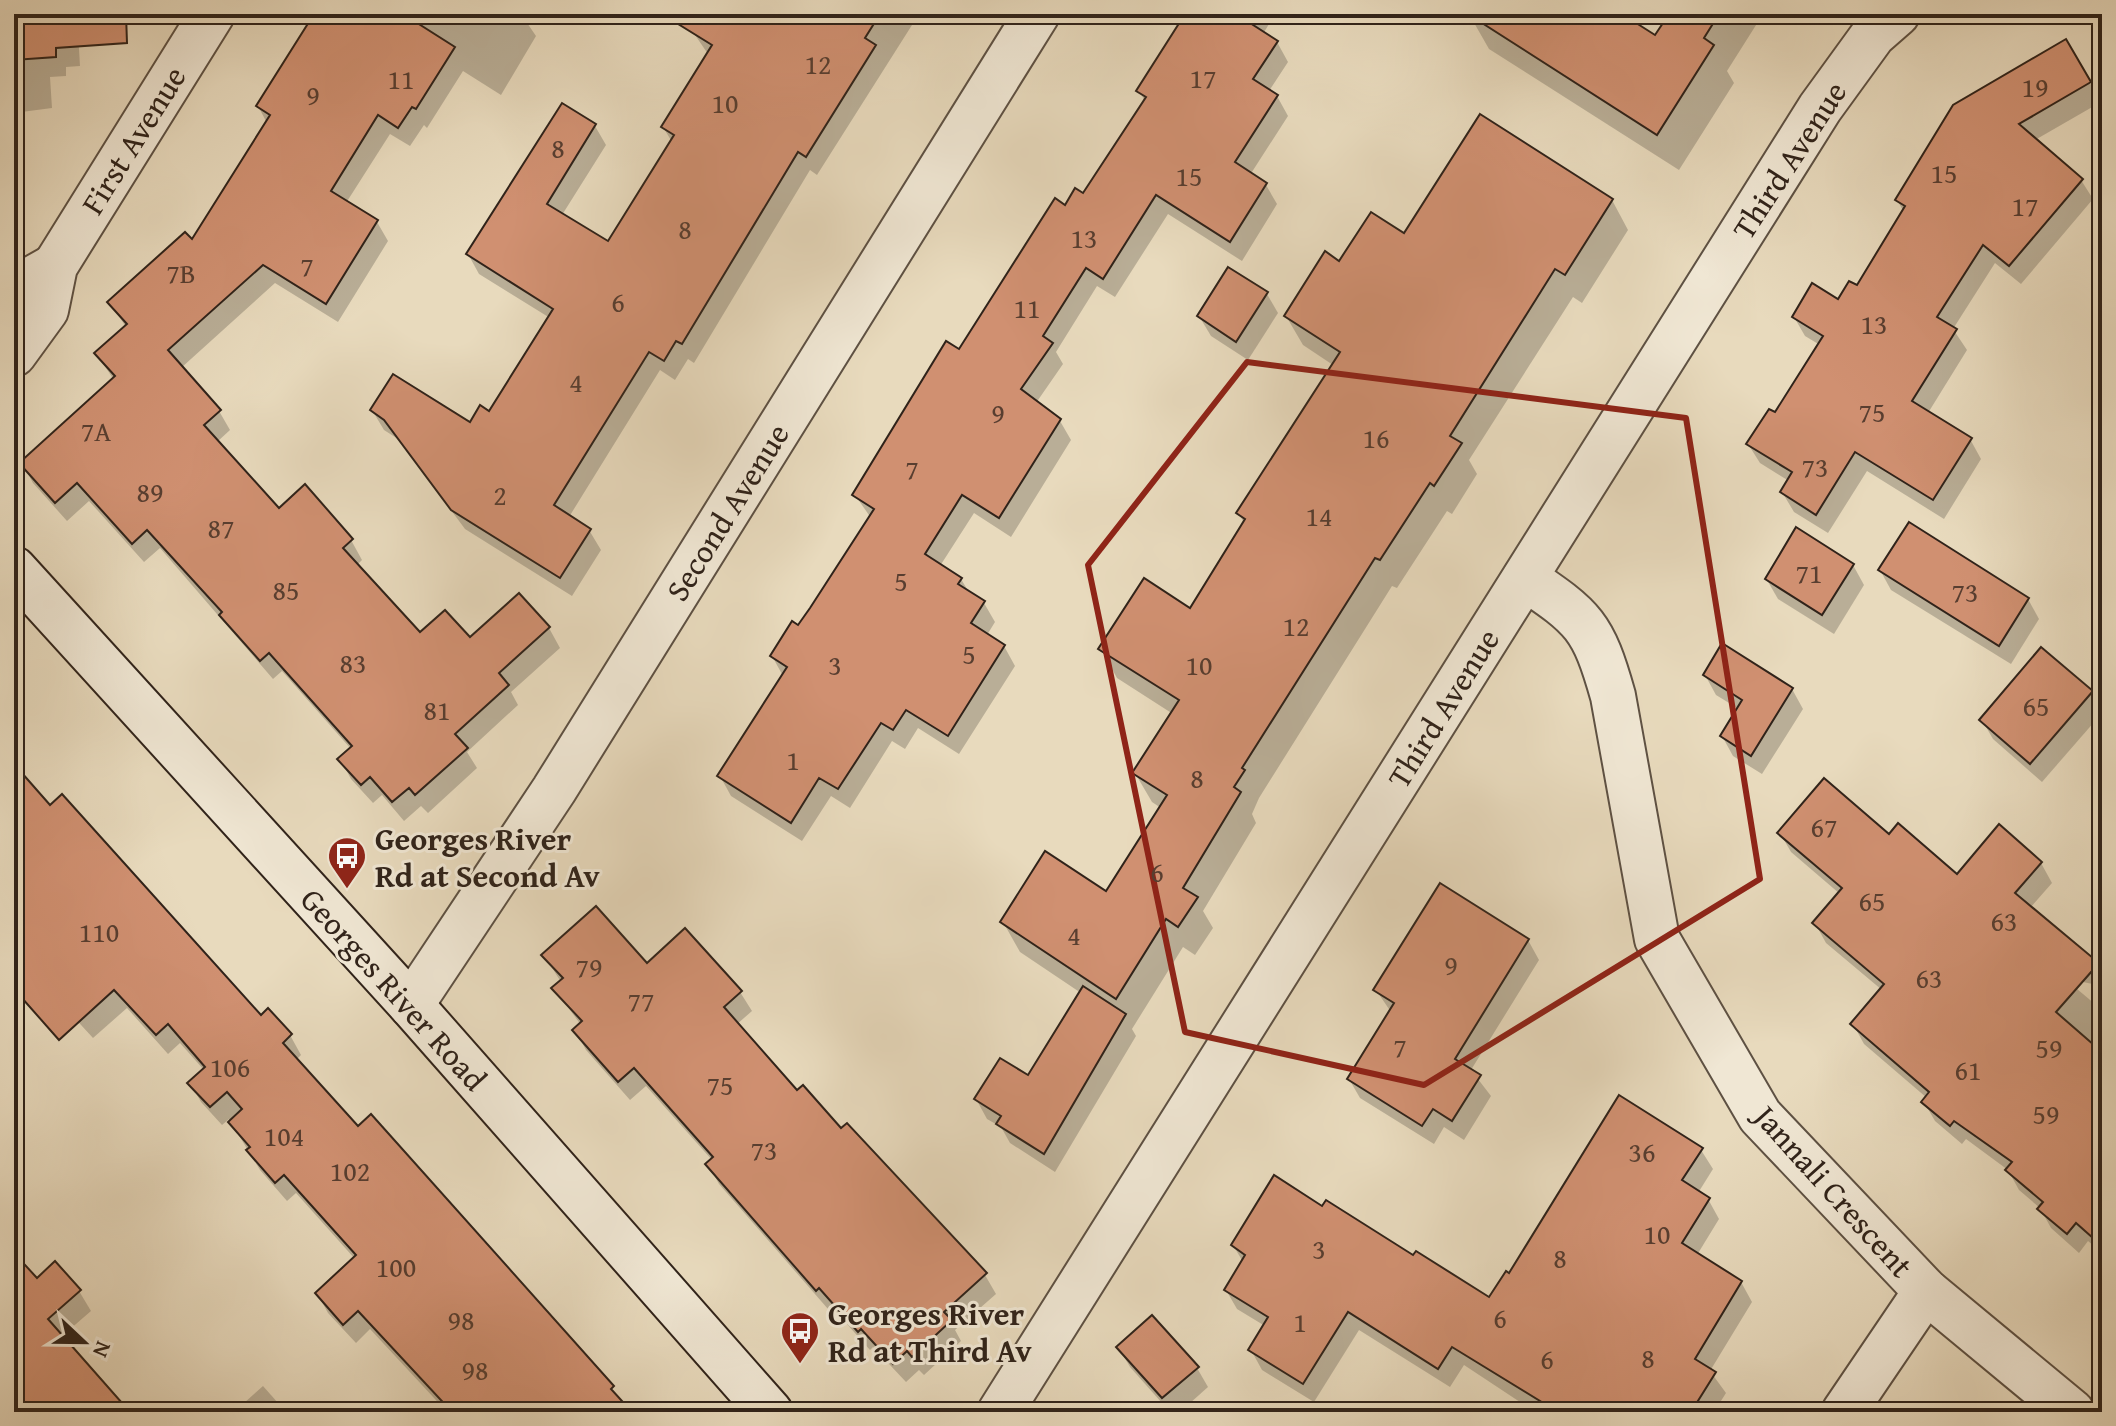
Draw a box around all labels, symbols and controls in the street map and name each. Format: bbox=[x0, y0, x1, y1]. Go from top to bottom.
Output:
house number: 12 bbox=[805, 43, 831, 84]
street label: First Avenue bbox=[69, 57, 197, 223]
house number: 17 bbox=[1190, 57, 1216, 98]
house number: 11 bbox=[388, 58, 414, 99]
house number: 19 bbox=[2022, 66, 2048, 107]
street label: Third Avenue bbox=[1720, 72, 1858, 248]
house number: 9 bbox=[306, 74, 320, 115]
house number: 10 bbox=[712, 82, 738, 123]
house number: 8 bbox=[551, 127, 565, 168]
house number: 15 bbox=[1931, 152, 1957, 193]
house number: 15 bbox=[1176, 155, 1202, 196]
house number: 17 bbox=[2012, 185, 2038, 226]
house number: 8 bbox=[678, 208, 692, 249]
house number: 13 bbox=[1071, 217, 1097, 258]
house number: 7 bbox=[300, 245, 314, 286]
house number: 7B bbox=[166, 252, 196, 293]
house number: 6 bbox=[611, 281, 625, 322]
house number: 11 bbox=[1014, 287, 1040, 328]
house number: 13 bbox=[1861, 303, 1887, 344]
house number: 4 bbox=[569, 361, 583, 402]
house number: 75 bbox=[1859, 391, 1885, 432]
house number: 9 bbox=[991, 392, 1005, 433]
house number: 7A bbox=[81, 410, 111, 451]
street label: Second Avenue bbox=[654, 414, 800, 610]
house number: 16 bbox=[1363, 417, 1389, 458]
house number: 73 bbox=[1802, 446, 1828, 487]
house number: 7 bbox=[905, 448, 919, 489]
house number: 89 bbox=[137, 471, 163, 512]
house number: 2 bbox=[493, 474, 507, 515]
house number: 14 bbox=[1306, 495, 1332, 536]
house number: 87 bbox=[208, 507, 234, 548]
house number: 71 bbox=[1796, 552, 1822, 593]
house number: 5 bbox=[894, 560, 908, 601]
house number: 85 bbox=[273, 569, 299, 610]
house number: 73 bbox=[1952, 571, 1978, 612]
house number: 12 bbox=[1283, 605, 1309, 646]
street label: Third Avenue bbox=[1375, 619, 1511, 797]
house number: 5 bbox=[962, 633, 976, 674]
house number: 83 bbox=[340, 642, 366, 683]
house number: 3 bbox=[828, 644, 842, 685]
house number: 10 bbox=[1186, 644, 1212, 685]
house number: 65 bbox=[2023, 685, 2049, 726]
house number: 81 bbox=[424, 689, 450, 730]
house number: 1 bbox=[786, 739, 800, 780]
house number: 8 bbox=[1190, 757, 1204, 798]
house number: 67 bbox=[1811, 806, 1837, 847]
place label: Georges River Rd at Second Av bbox=[375, 815, 600, 899]
bus stop icon: Georges River Rd at Second Av bbox=[326, 835, 368, 890]
house number: 6 bbox=[1150, 851, 1164, 892]
street label: Georges River Road bbox=[290, 877, 498, 1101]
house number: 65 bbox=[1859, 880, 1885, 921]
house number: 63 bbox=[1991, 900, 2017, 941]
house number: 110 bbox=[79, 911, 119, 952]
house number: 4 bbox=[1067, 914, 1081, 955]
house number: 9 bbox=[1444, 944, 1458, 985]
house number: 79 bbox=[576, 946, 602, 987]
house number: 63 bbox=[1916, 957, 1942, 998]
house number: 77 bbox=[628, 980, 654, 1021]
house number: 7 bbox=[1393, 1026, 1407, 1067]
house number: 59 bbox=[2036, 1027, 2062, 1068]
house number: 106 bbox=[210, 1046, 250, 1087]
house number: 61 bbox=[1955, 1049, 1981, 1090]
house number: 75 bbox=[707, 1064, 733, 1105]
street label: Jannali Crescent bbox=[1741, 1091, 1924, 1288]
house number: 59 bbox=[2033, 1093, 2059, 1134]
house number: 104 bbox=[264, 1115, 304, 1156]
house number: 73 bbox=[751, 1129, 777, 1170]
house number: 36 bbox=[1629, 1131, 1655, 1172]
house number: 102 bbox=[330, 1150, 370, 1191]
house number: 10 bbox=[1644, 1213, 1670, 1254]
house number: 3 bbox=[1312, 1228, 1326, 1269]
house number: 8 bbox=[1553, 1237, 1567, 1278]
house number: 100 bbox=[376, 1246, 416, 1287]
place label: Georges River Rd at Third Av bbox=[828, 1290, 1032, 1374]
house number: 6 bbox=[1493, 1297, 1507, 1338]
house number: 98 bbox=[448, 1299, 474, 1340]
house number: 1 bbox=[1293, 1301, 1307, 1342]
north arrow bbox=[44, 1302, 124, 1382]
bus stop icon: Georges River Rd at Third Av bbox=[779, 1310, 821, 1365]
text: N bbox=[85, 1337, 120, 1363]
house number: 8 bbox=[1641, 1337, 1655, 1378]
house number: 6 bbox=[1540, 1338, 1554, 1379]
house number: 98 bbox=[462, 1349, 488, 1390]

